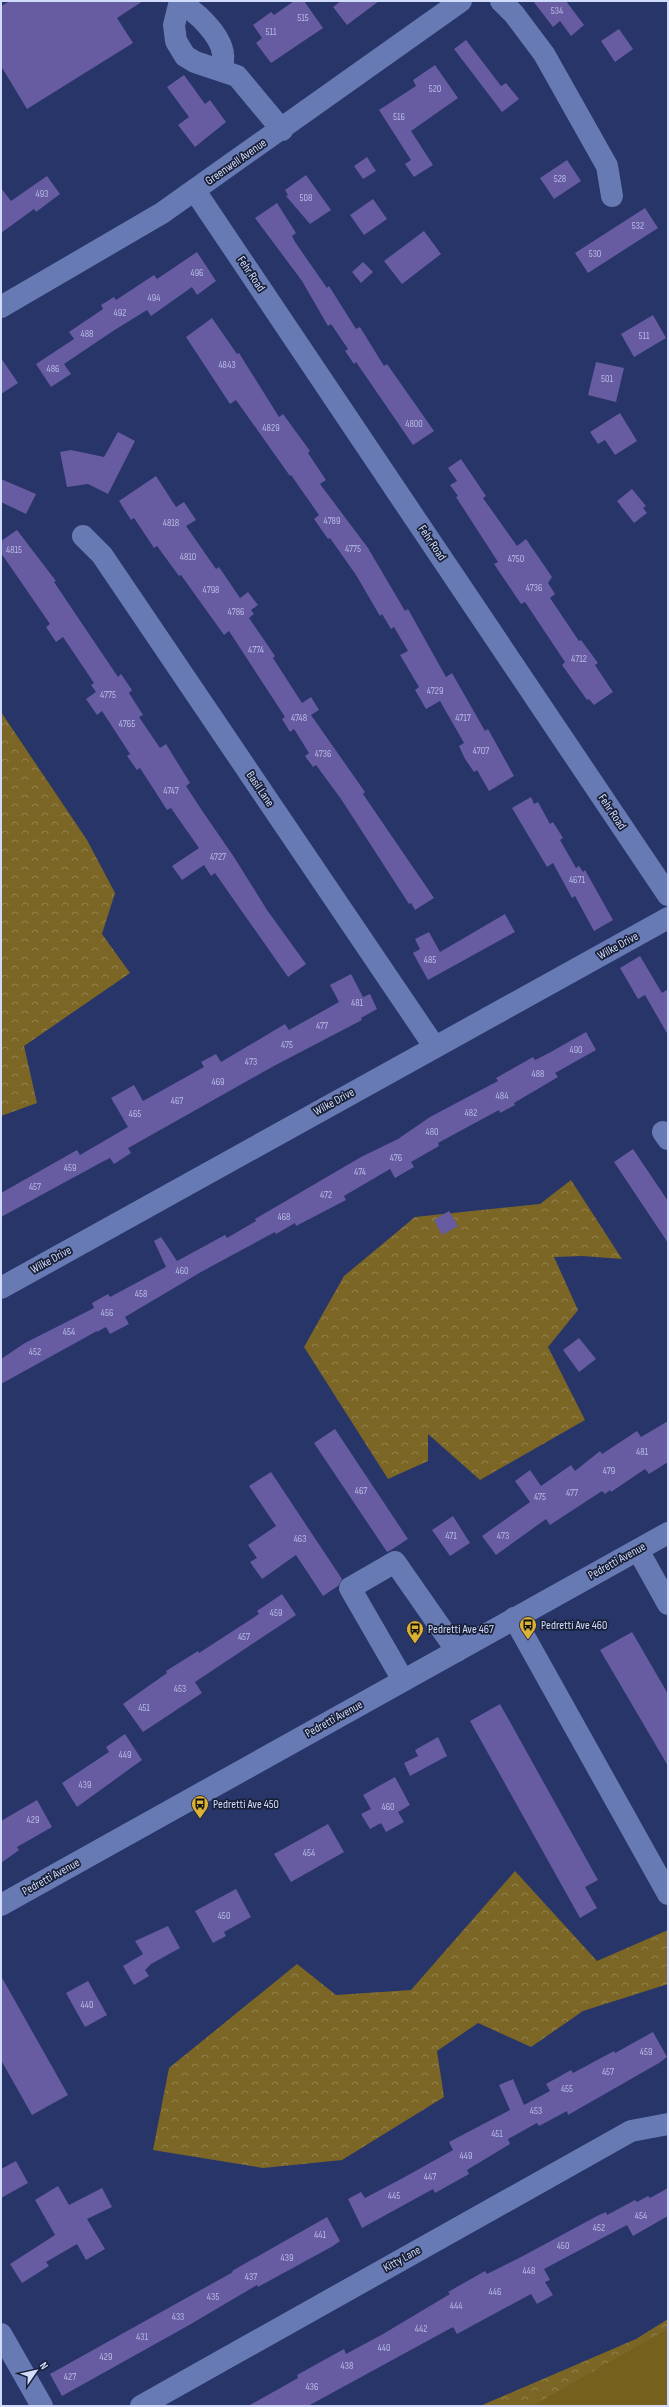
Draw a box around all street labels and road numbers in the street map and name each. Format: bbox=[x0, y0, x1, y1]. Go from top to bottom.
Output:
street label: Greenwell Avenue bbox=[203, 135, 270, 189]
street label: Fehr Road bbox=[234, 253, 268, 295]
street label: Fehr Road bbox=[415, 522, 449, 564]
street label: Basil Lane bbox=[243, 768, 277, 810]
street label: Fehr Road bbox=[595, 791, 629, 833]
street label: Wilke Drive bbox=[595, 929, 641, 963]
street label: Wilke Drive bbox=[311, 1085, 357, 1119]
street label: Wilke Drive bbox=[28, 1243, 74, 1277]
street label: Pedretti Avenue bbox=[585, 1539, 649, 1583]
street label: Pedretti Avenue bbox=[302, 1697, 366, 1741]
street label: Pedretti Avenue bbox=[19, 1855, 83, 1899]
street label: Kitty Lane bbox=[381, 2243, 424, 2275]

